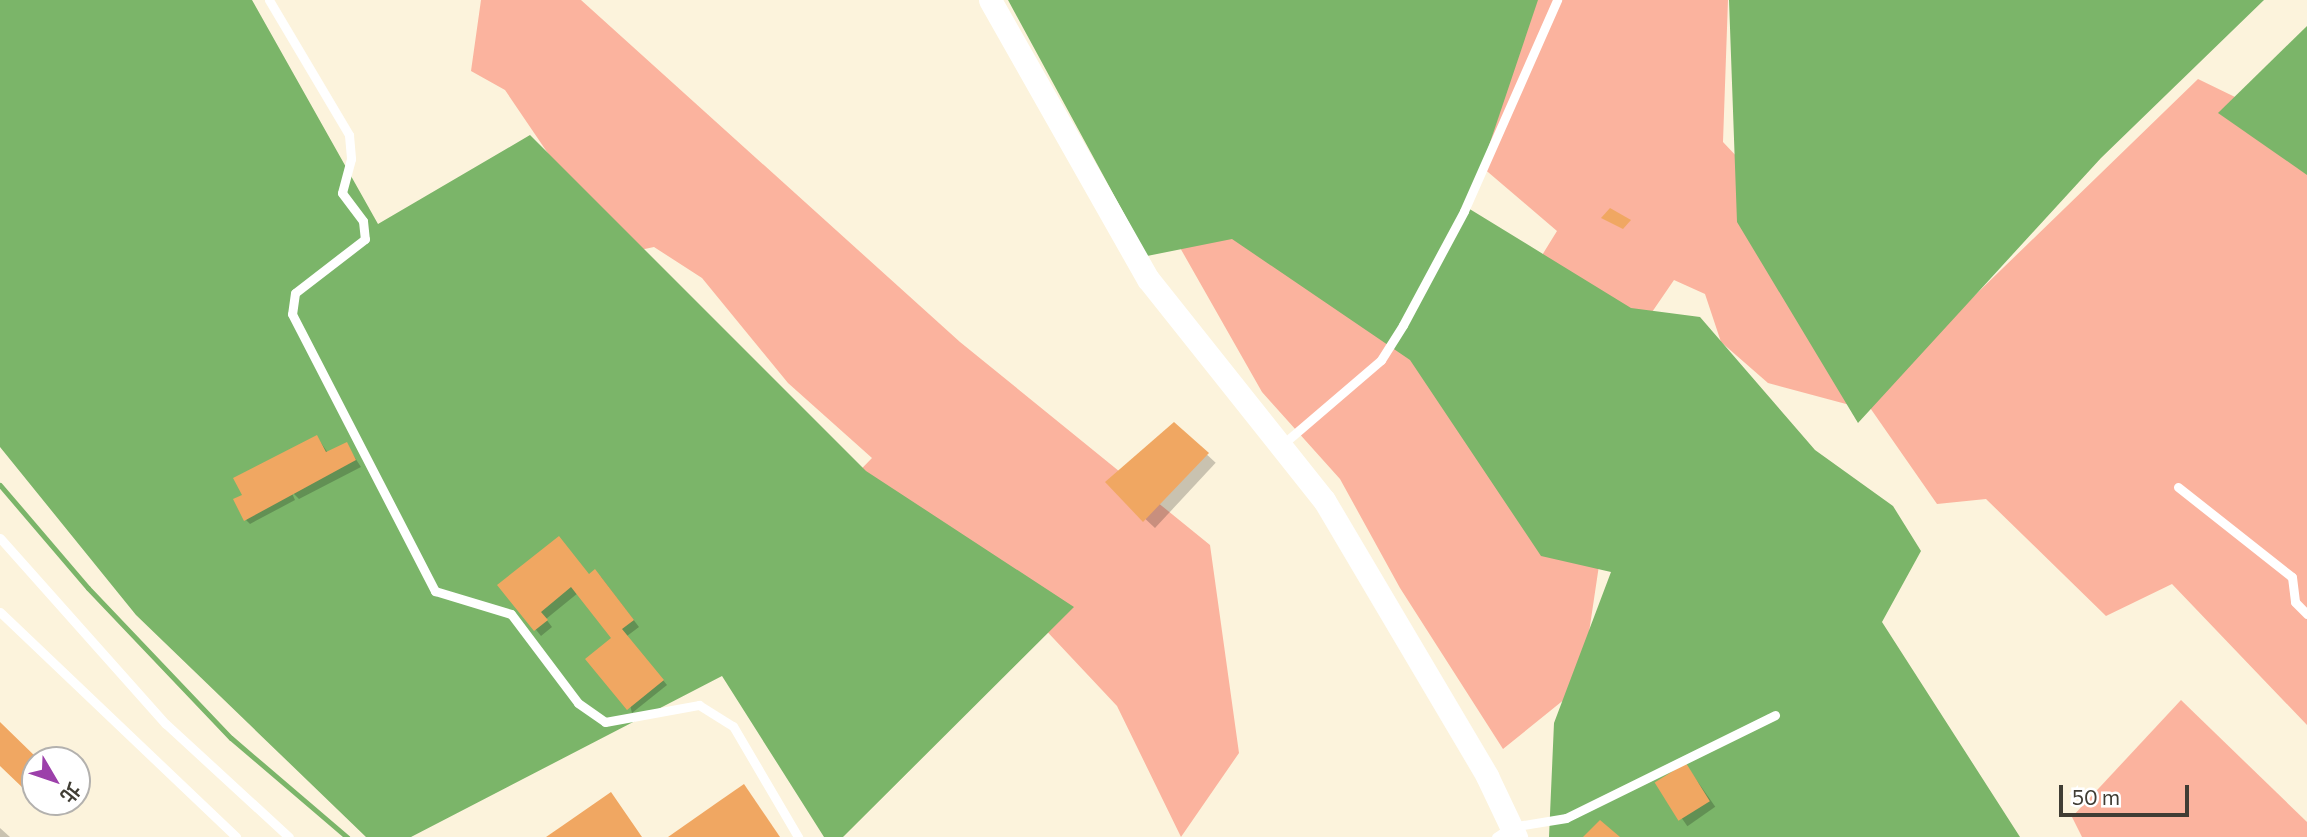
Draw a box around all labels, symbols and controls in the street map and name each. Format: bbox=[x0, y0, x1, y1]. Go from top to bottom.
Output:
north arrow bbox=[21, 746, 91, 816]
scale bar bbox=[2062, 770, 2192, 814]
text: 北 bbox=[56, 779, 86, 808]
text: 50 m bbox=[2072, 784, 2120, 809]

